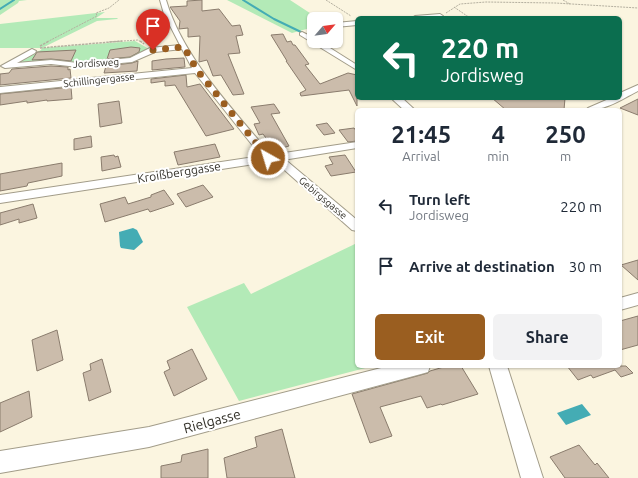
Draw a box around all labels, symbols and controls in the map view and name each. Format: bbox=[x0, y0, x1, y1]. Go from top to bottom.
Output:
pin bbox=[136, 9, 170, 50]
north arrow bbox=[307, 12, 343, 48]
map controls bbox=[307, 12, 343, 48]
icon: arrive bbox=[142, 15, 164, 37]
icon: left bbox=[375, 32, 427, 84]
text: 220 m bbox=[441, 32, 519, 63]
street label: Jordisweg bbox=[73, 56, 119, 70]
text: Jordisweg bbox=[441, 65, 524, 85]
street label: Schillingergasse bbox=[63, 71, 135, 89]
text: 21:45 bbox=[391, 121, 451, 148]
text: 4 bbox=[491, 121, 505, 148]
text: 250 bbox=[545, 121, 586, 148]
position arrow bbox=[247, 137, 289, 179]
text: Arrival bbox=[402, 149, 440, 163]
text: min bbox=[487, 149, 509, 163]
text: m bbox=[560, 149, 571, 163]
street label: Kroißberggasse bbox=[136, 159, 222, 185]
street label: Gebirgsgasse bbox=[297, 175, 349, 221]
text: Turn left bbox=[409, 191, 470, 208]
icon: left bbox=[375, 195, 397, 217]
text: 220 m bbox=[560, 198, 602, 215]
text: Jordisweg bbox=[409, 208, 469, 222]
icon: arrive bbox=[375, 255, 397, 277]
text: Arrive at destination bbox=[409, 258, 555, 275]
text: 30 m bbox=[569, 258, 602, 275]
button: Exit bbox=[375, 314, 485, 360]
button: Share bbox=[493, 314, 602, 360]
street label: Rielgasse bbox=[182, 406, 242, 436]

